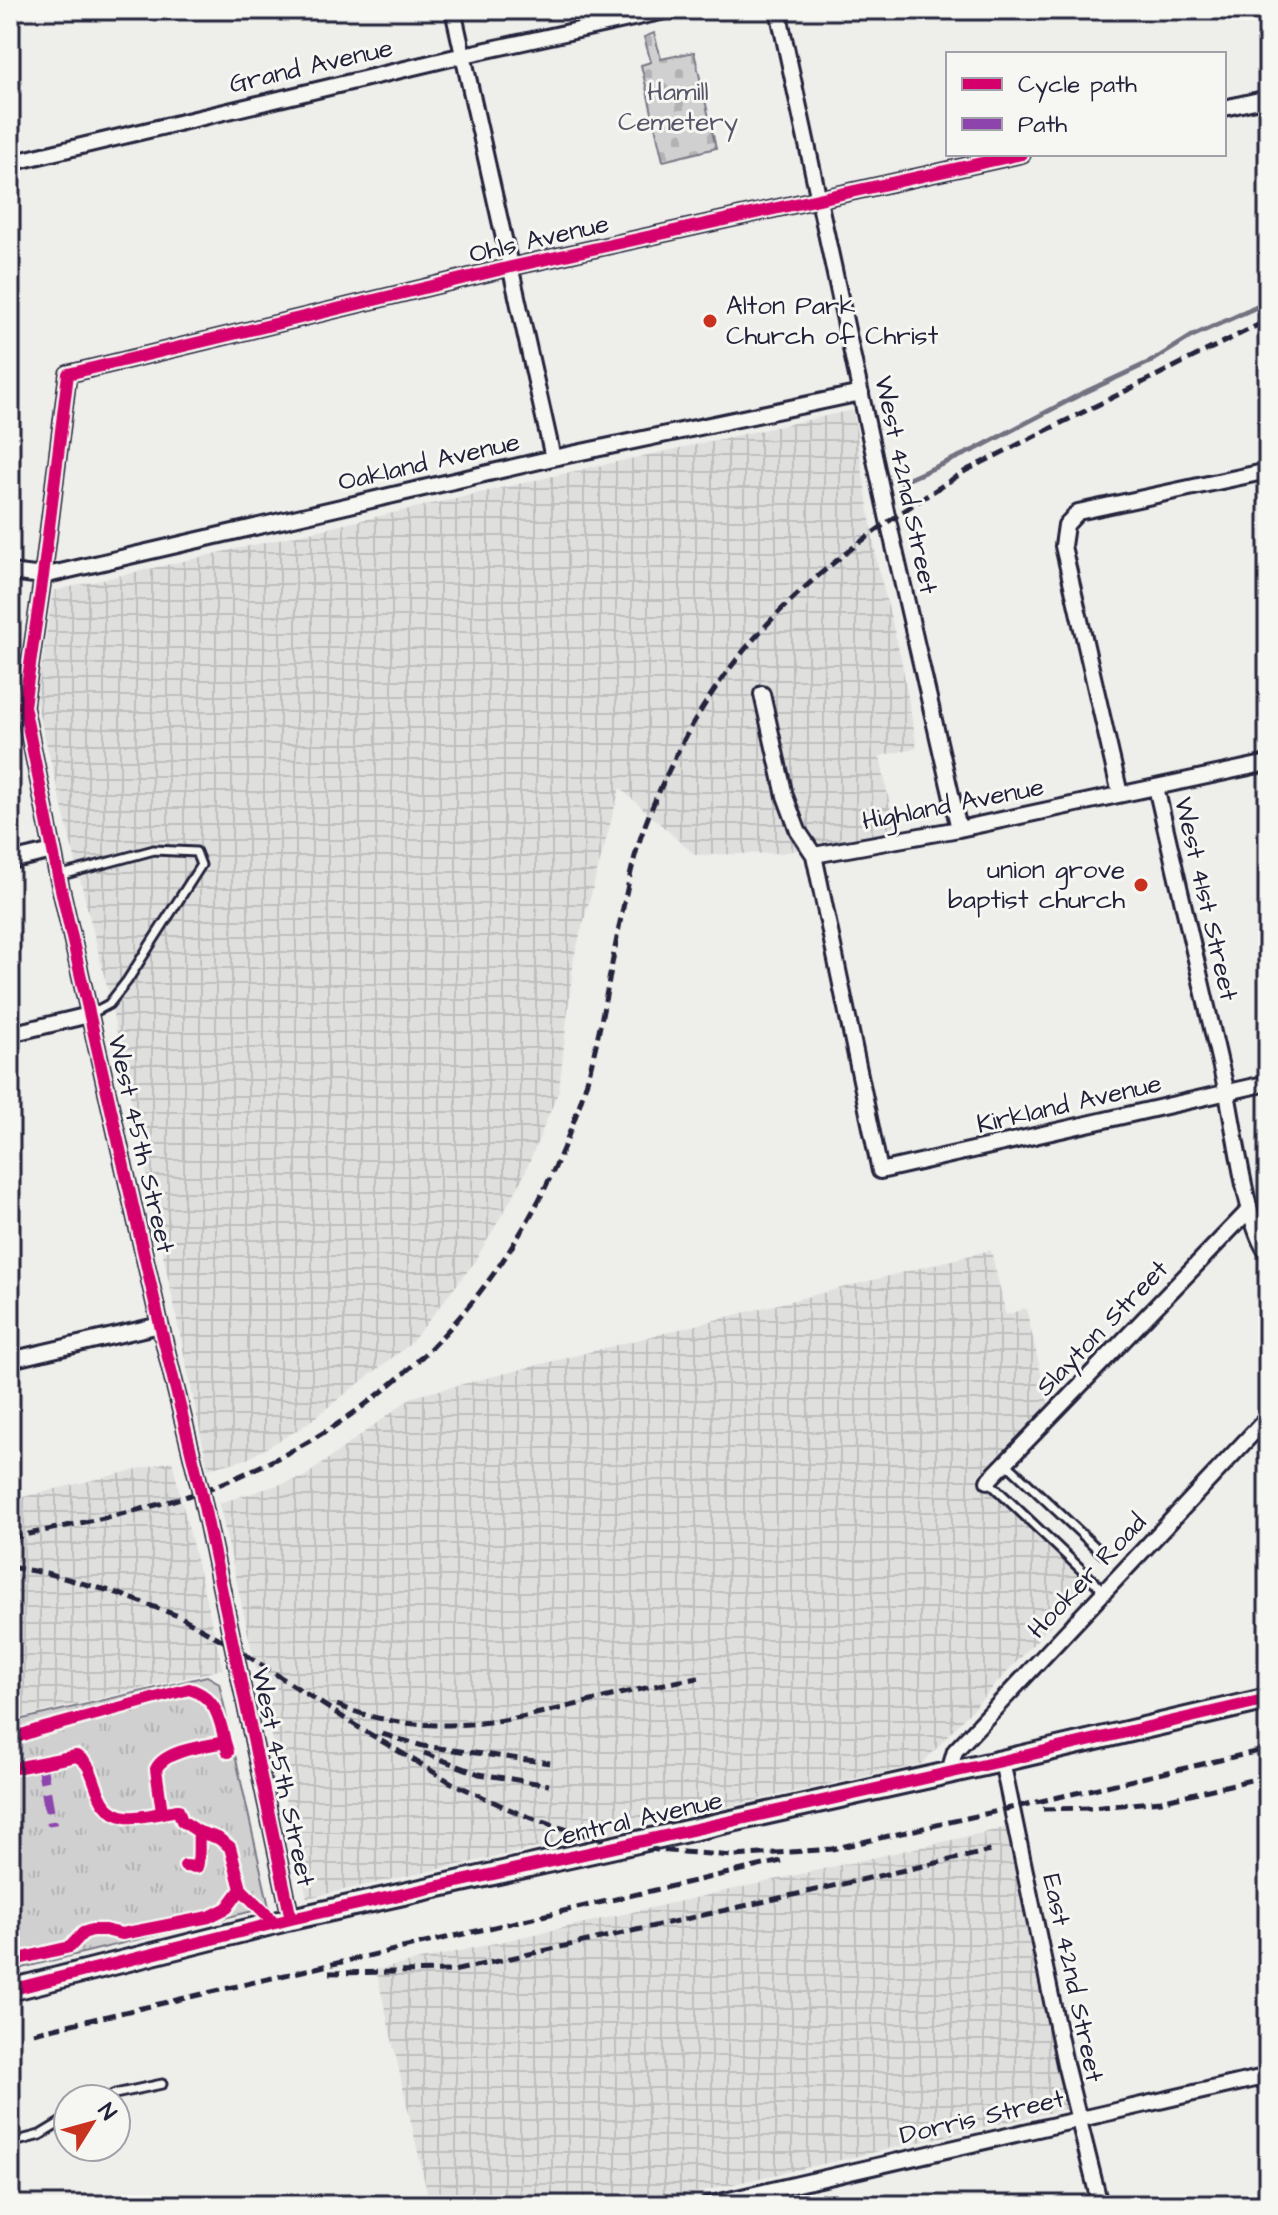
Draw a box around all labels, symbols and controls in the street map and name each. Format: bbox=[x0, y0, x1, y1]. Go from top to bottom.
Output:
street label: Grand Avenue bbox=[226, 30, 396, 102]
legend bbox=[946, 52, 1226, 156]
text: Cycle path bbox=[1018, 68, 1137, 103]
park label: Hamill Cemetery bbox=[618, 74, 738, 142]
text: Path bbox=[1018, 108, 1067, 142]
street label: Ohls Avenue bbox=[466, 205, 612, 273]
place label: Alton Park Church of Christ bbox=[726, 288, 939, 354]
marker: Alton Park Church of Christ bbox=[701, 312, 719, 330]
street label: West 42nd Street bbox=[865, 373, 947, 598]
street label: Oakland Avenue bbox=[335, 424, 523, 500]
street label: Highland Avenue bbox=[859, 769, 1047, 841]
street label: West 41st Street bbox=[1165, 794, 1247, 1005]
place label: union grove baptist church bbox=[948, 852, 1125, 918]
marker: union grove baptist church bbox=[1132, 876, 1150, 894]
street label: West 45th Street bbox=[98, 1031, 184, 1257]
street label: Kirkland Avenue bbox=[973, 1065, 1165, 1143]
street label: Slayton Street bbox=[1028, 1251, 1178, 1406]
street label: Hooker Road bbox=[1019, 1505, 1155, 1647]
street label: West 45th Street bbox=[242, 1664, 324, 1890]
street label: Central Avenue bbox=[540, 1782, 726, 1858]
street label: East 42nd Street bbox=[1033, 1871, 1113, 2086]
street label: Dorris Street bbox=[896, 2080, 1068, 2153]
north arrow bbox=[52, 2083, 132, 2163]
text: N bbox=[90, 2097, 123, 2127]

